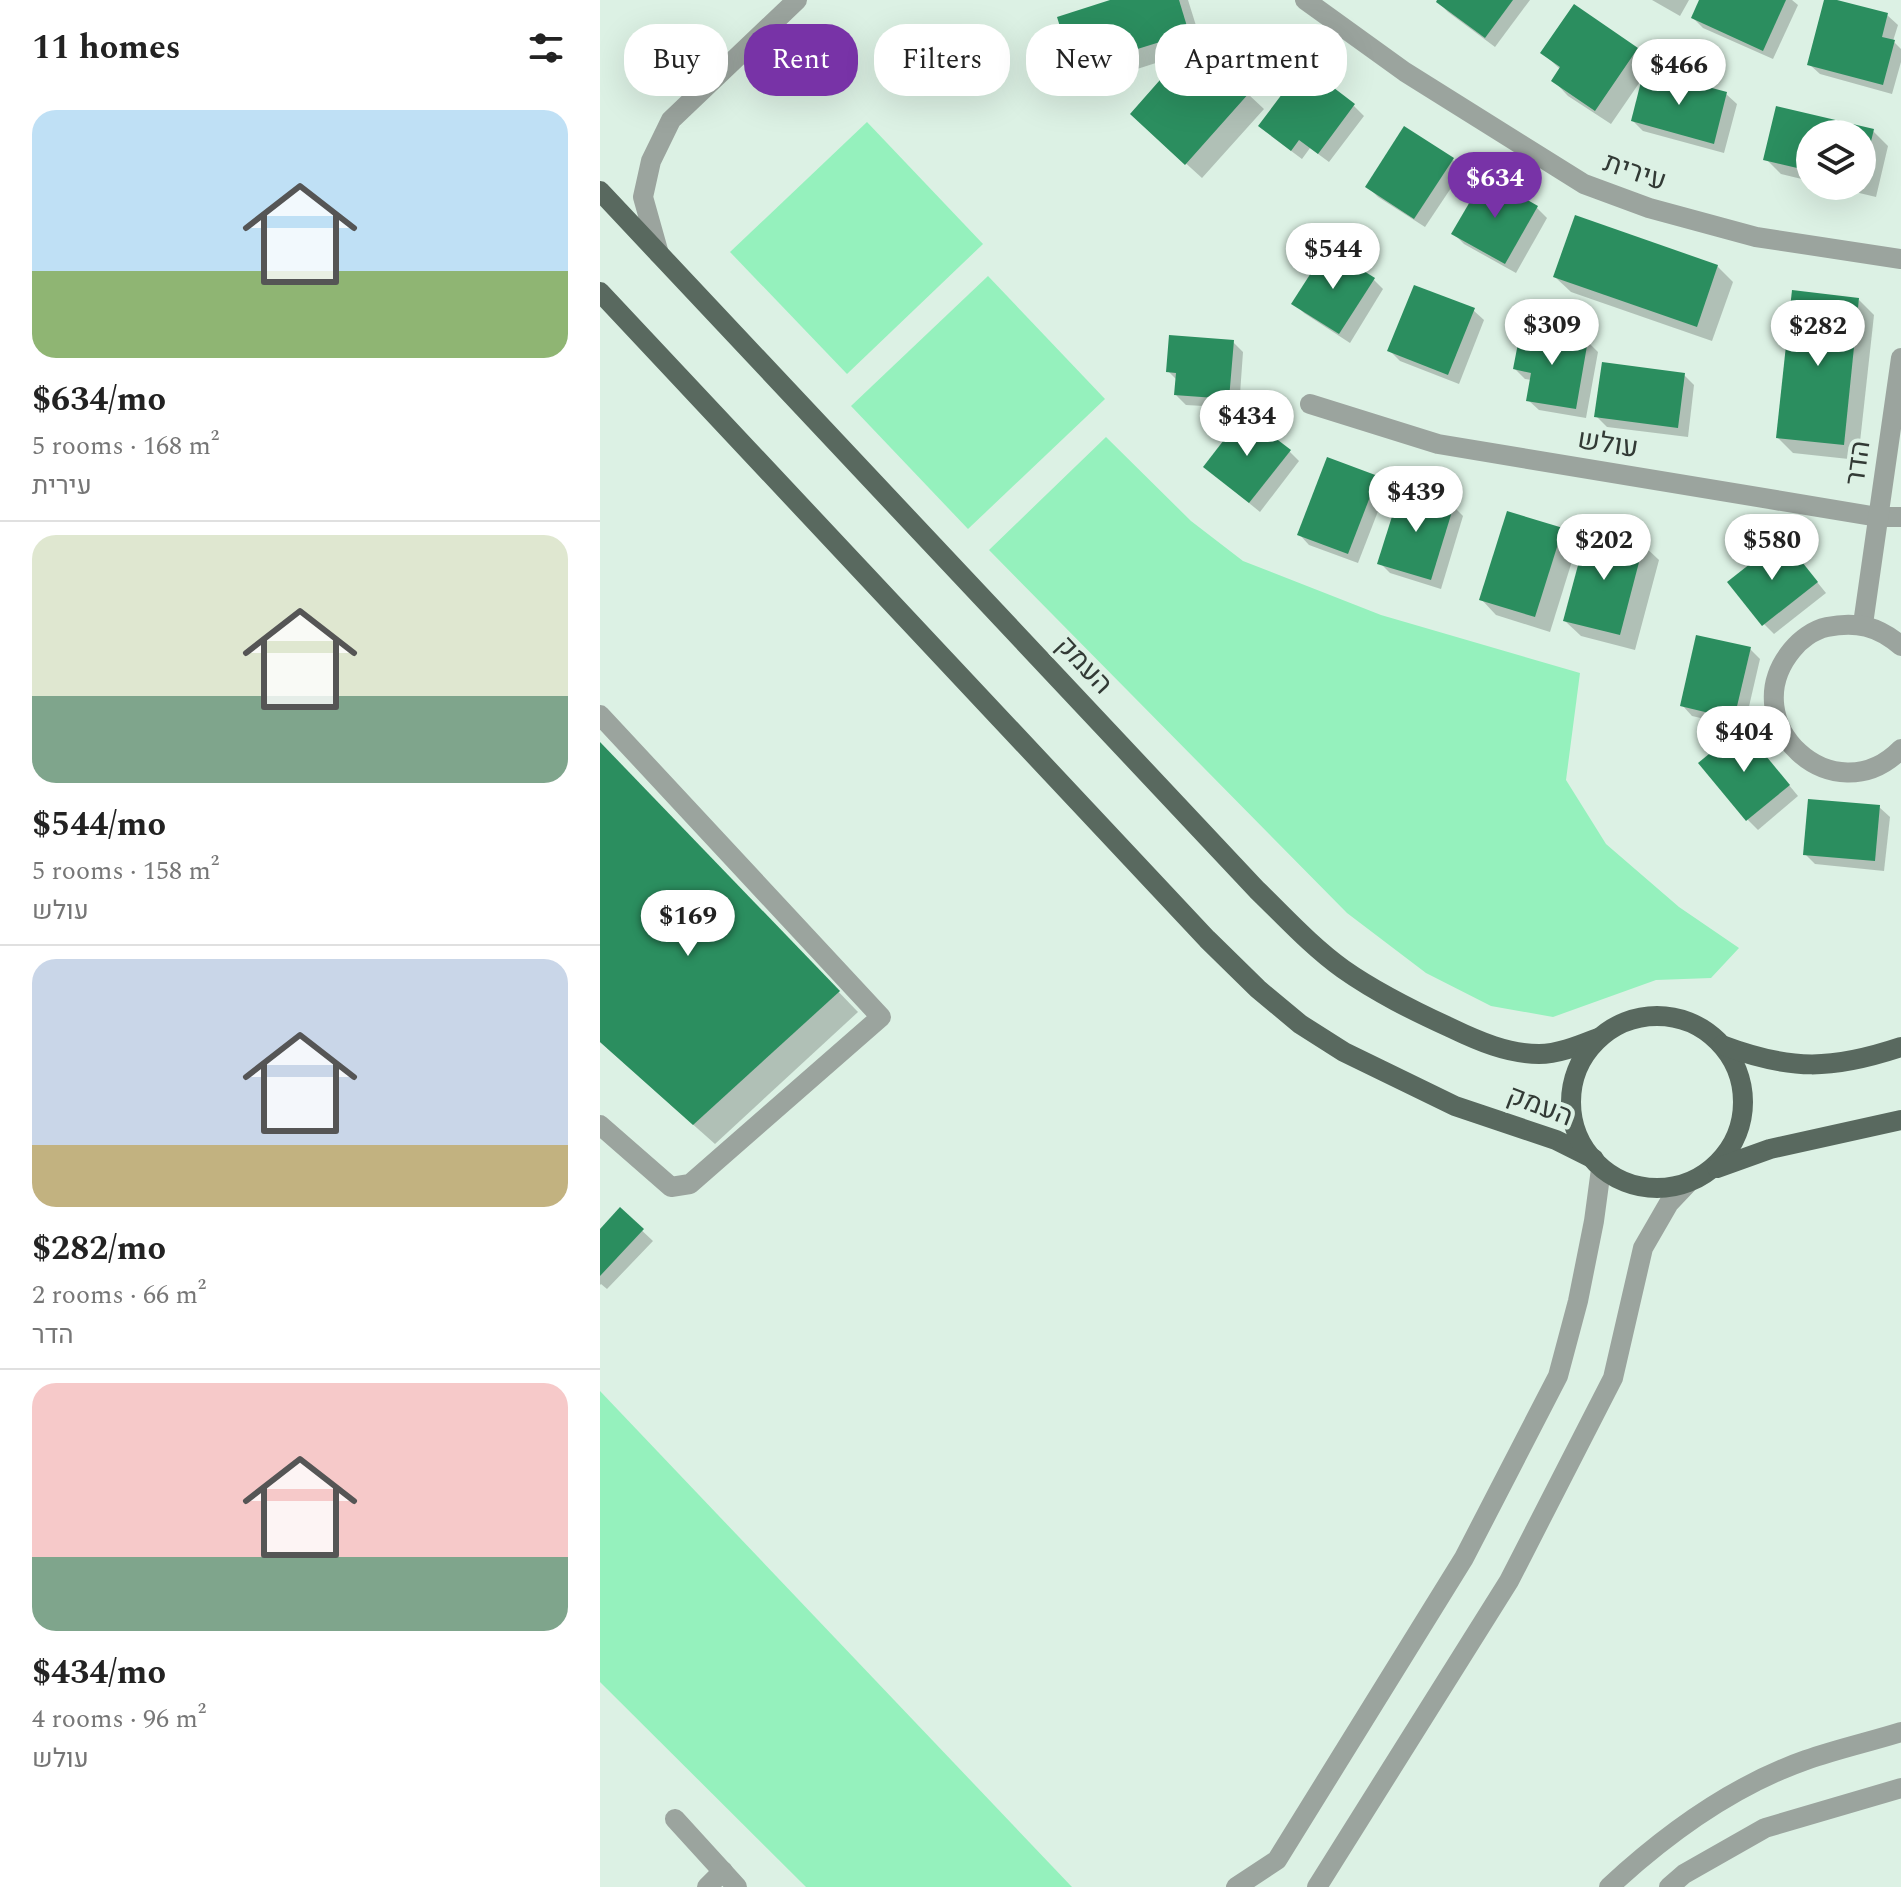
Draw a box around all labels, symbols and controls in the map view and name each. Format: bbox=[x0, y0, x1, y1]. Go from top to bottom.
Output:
text: 11 homes bbox=[32, 22, 181, 74]
chip: Buy bbox=[624, 24, 728, 96]
chip: Rent bbox=[744, 24, 858, 96]
chip: Filters bbox=[874, 24, 1010, 96]
chip: New bbox=[1026, 24, 1139, 96]
chip: Apartment bbox=[1155, 24, 1347, 96]
icon: filters bbox=[524, 26, 568, 70]
pin: $466 bbox=[1632, 39, 1726, 107]
text: $466 bbox=[1650, 45, 1708, 85]
map controls bbox=[1796, 120, 1876, 200]
button: layers bbox=[1796, 120, 1876, 200]
street label: עירית bbox=[1598, 141, 1672, 203]
pin: $634 bbox=[1448, 152, 1542, 220]
text: $634 bbox=[1466, 158, 1524, 198]
icon: home bbox=[228, 162, 372, 306]
pin: $544 bbox=[1286, 223, 1380, 291]
text: $544 bbox=[1304, 229, 1362, 269]
pin: $309 bbox=[1505, 299, 1599, 367]
pin: $282 bbox=[1771, 300, 1865, 368]
text: $309 bbox=[1523, 305, 1581, 345]
text: $282 bbox=[1789, 306, 1847, 346]
text: $634/mo bbox=[32, 374, 166, 426]
pin: $434 bbox=[1200, 390, 1294, 458]
text: $434 bbox=[1218, 396, 1276, 436]
street label: עולש bbox=[1574, 418, 1642, 470]
text: 5 rooms · 168 m² bbox=[32, 426, 219, 466]
street label: הדר bbox=[1834, 438, 1882, 488]
text: עירית bbox=[32, 466, 92, 506]
pin: $439 bbox=[1369, 466, 1463, 534]
text: $439 bbox=[1387, 472, 1445, 512]
pin: $202 bbox=[1557, 514, 1651, 582]
pin: $580 bbox=[1725, 514, 1819, 582]
text: $202 bbox=[1575, 520, 1633, 560]
text: $580 bbox=[1743, 520, 1801, 560]
icon: home bbox=[228, 587, 372, 731]
street label: העמק bbox=[1045, 626, 1123, 704]
pin: $404 bbox=[1697, 706, 1791, 774]
text: $404 bbox=[1715, 712, 1773, 752]
text: $544/mo bbox=[32, 799, 166, 851]
text: 5 rooms · 158 m² bbox=[32, 851, 219, 891]
pin: $169 bbox=[641, 890, 735, 958]
text: עולש bbox=[32, 891, 89, 931]
text: $169 bbox=[659, 896, 717, 936]
icon: home bbox=[228, 1011, 372, 1155]
street label: העמק bbox=[1501, 1074, 1579, 1138]
text: $282/mo bbox=[32, 1223, 166, 1275]
text: 2 rooms · 66 m² bbox=[32, 1275, 206, 1315]
text: הדר bbox=[32, 1315, 74, 1355]
icon: home bbox=[228, 1435, 372, 1579]
text: $434/mo bbox=[32, 1647, 166, 1699]
text: 4 rooms · 96 m² bbox=[32, 1699, 206, 1739]
text: עולש bbox=[32, 1739, 89, 1779]

